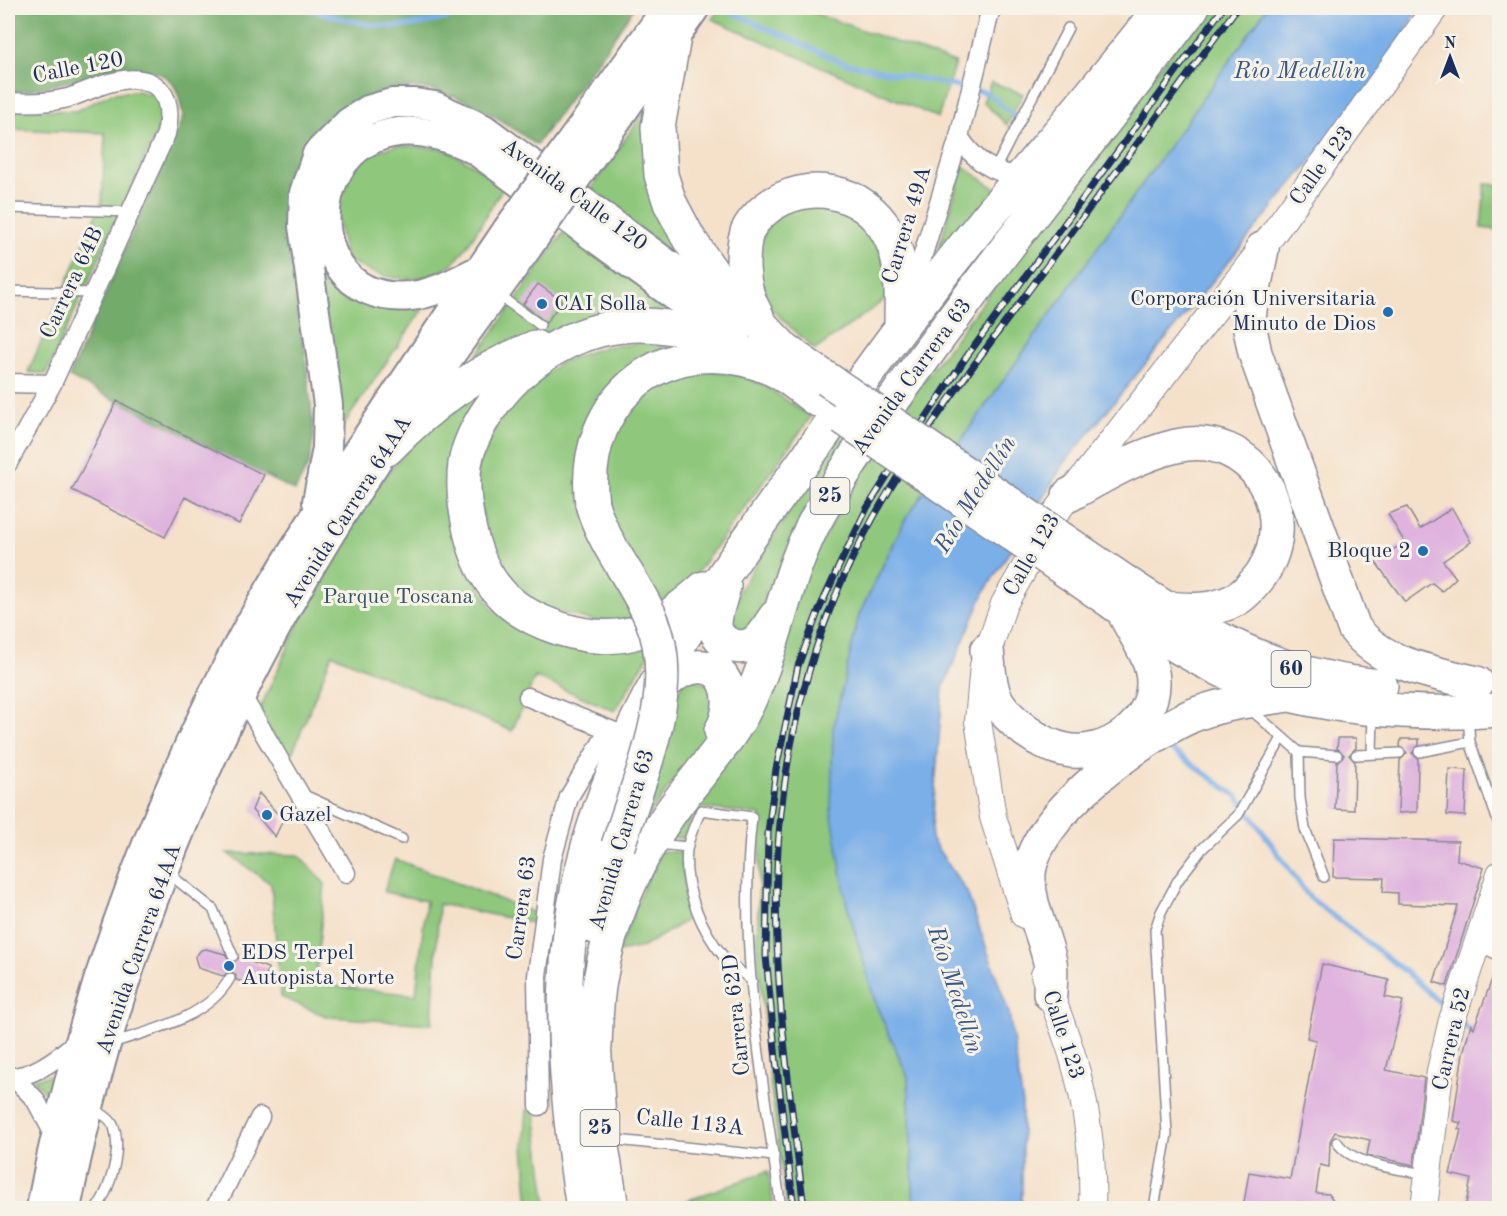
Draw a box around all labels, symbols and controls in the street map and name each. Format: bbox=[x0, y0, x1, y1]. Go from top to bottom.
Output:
north arrow bbox=[1420, 27, 1480, 87]
text: N bbox=[1444, 36, 1457, 52]
street label: Calle 120 bbox=[31, 48, 125, 88]
water label: Rio Medellin bbox=[1233, 60, 1367, 84]
street label: Calle 123 bbox=[1286, 122, 1358, 210]
street label: Avenida Calle 120 bbox=[497, 135, 651, 255]
street label: Carrera 49A bbox=[879, 163, 935, 287]
street label: Carrera 64B bbox=[37, 224, 107, 342]
place label: Corporación Universitaria Minuto de Dios bbox=[1130, 288, 1376, 335]
place label: CAI Solla bbox=[554, 293, 647, 315]
street label: Avenida Carrera 63 bbox=[848, 295, 976, 459]
marker: CAI Solla bbox=[535, 297, 549, 311]
marker: Corporación Universitaria Minuto de Dios bbox=[1381, 305, 1395, 319]
street label: Avenida Carrera 64AA bbox=[280, 412, 416, 612]
water label: Río Medellín bbox=[930, 432, 1021, 558]
road number: 25 bbox=[810, 478, 850, 514]
street label: Calle 123 bbox=[999, 510, 1065, 600]
place label: Bloque 2 bbox=[1327, 540, 1411, 562]
marker: Bloque 2 bbox=[1416, 544, 1430, 558]
park label: Parque Toscana bbox=[323, 586, 474, 608]
road number: 60 bbox=[1272, 651, 1310, 687]
street label: Avenida Carrera 63 bbox=[586, 747, 658, 933]
place label: Gazel bbox=[279, 804, 332, 826]
marker: Gazel bbox=[260, 808, 274, 822]
street label: Avenida Carrera 64AA bbox=[93, 841, 186, 1057]
street label: Carrera 63 bbox=[504, 854, 540, 962]
water label: Río Medellín bbox=[922, 922, 986, 1057]
place label: EDS Terpel Autopista Norte bbox=[241, 942, 394, 989]
street label: Carrera 62D bbox=[720, 953, 754, 1077]
marker: EDS Terpel Autopista Norte bbox=[222, 959, 236, 973]
street label: Carrera 52 bbox=[1429, 985, 1475, 1093]
street label: Calle 123 bbox=[1038, 988, 1088, 1082]
street label: Calle 113A bbox=[635, 1106, 745, 1140]
road number: 25 bbox=[580, 1110, 620, 1146]

